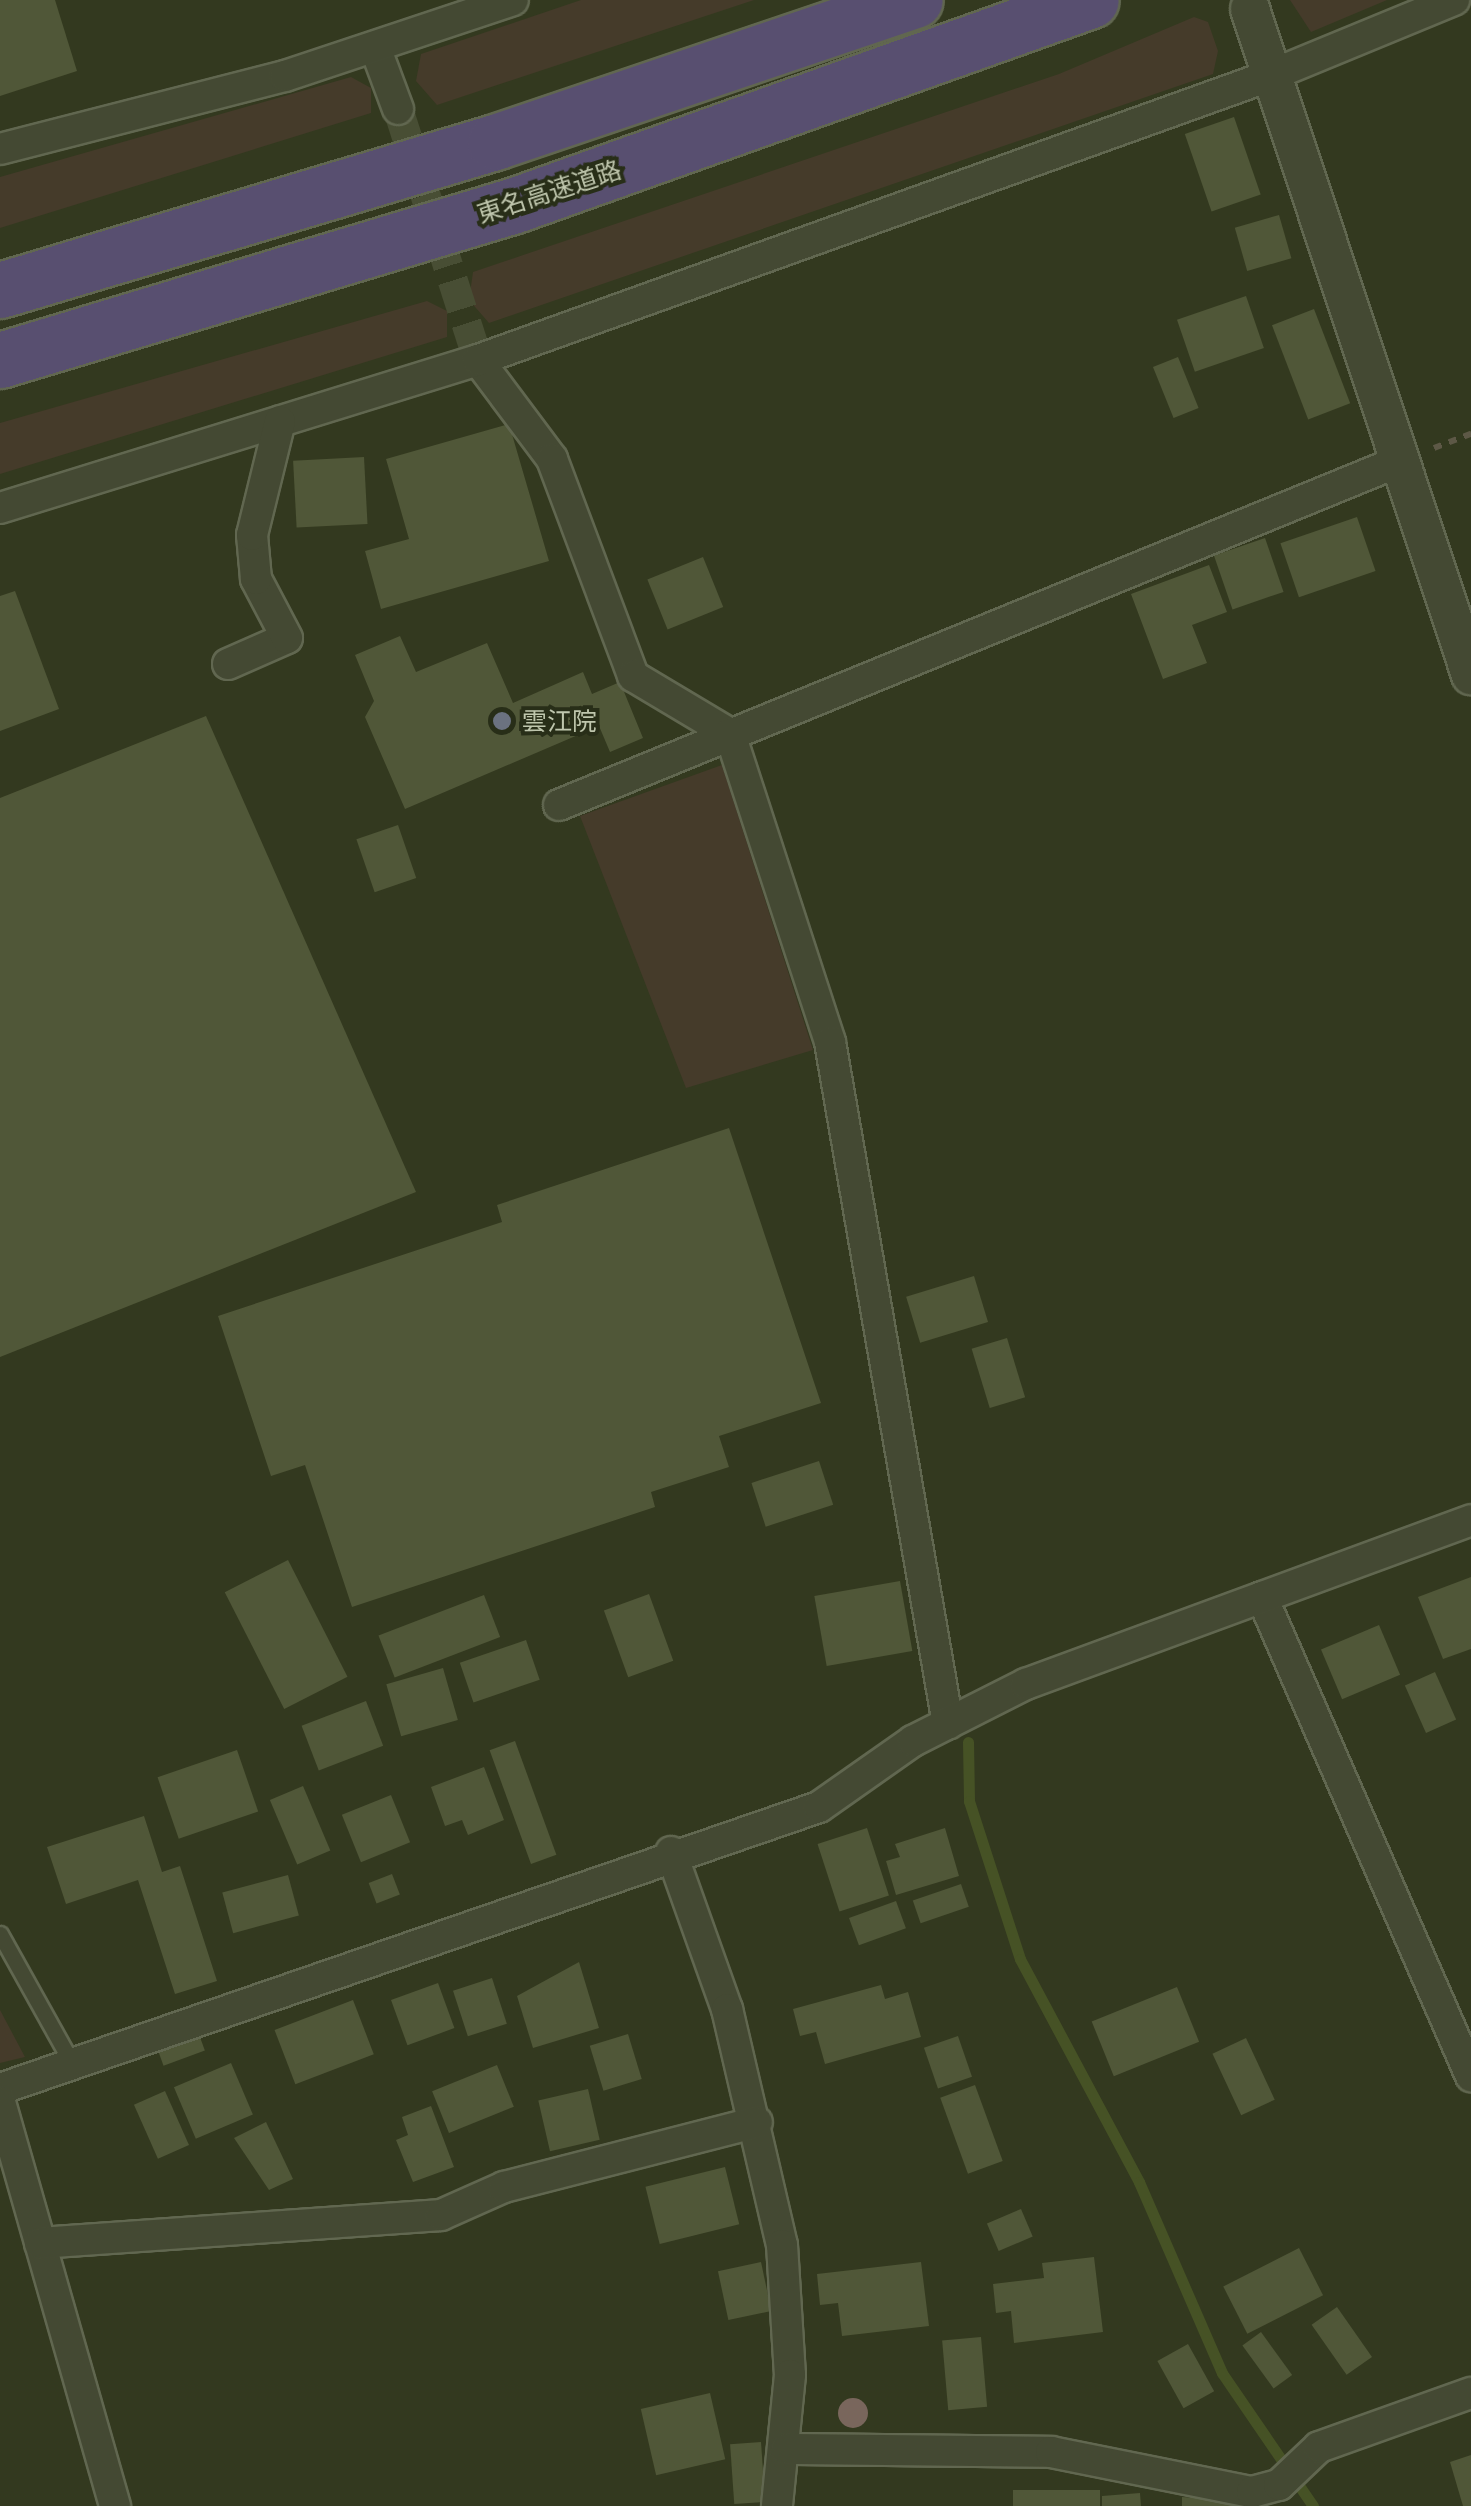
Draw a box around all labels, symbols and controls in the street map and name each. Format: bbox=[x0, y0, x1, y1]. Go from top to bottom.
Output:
street label: 東名高速道路 bbox=[473, 155, 625, 229]
place label: 雲江院 bbox=[522, 706, 597, 736]
marker: 雲江院 bbox=[491, 710, 513, 732]

